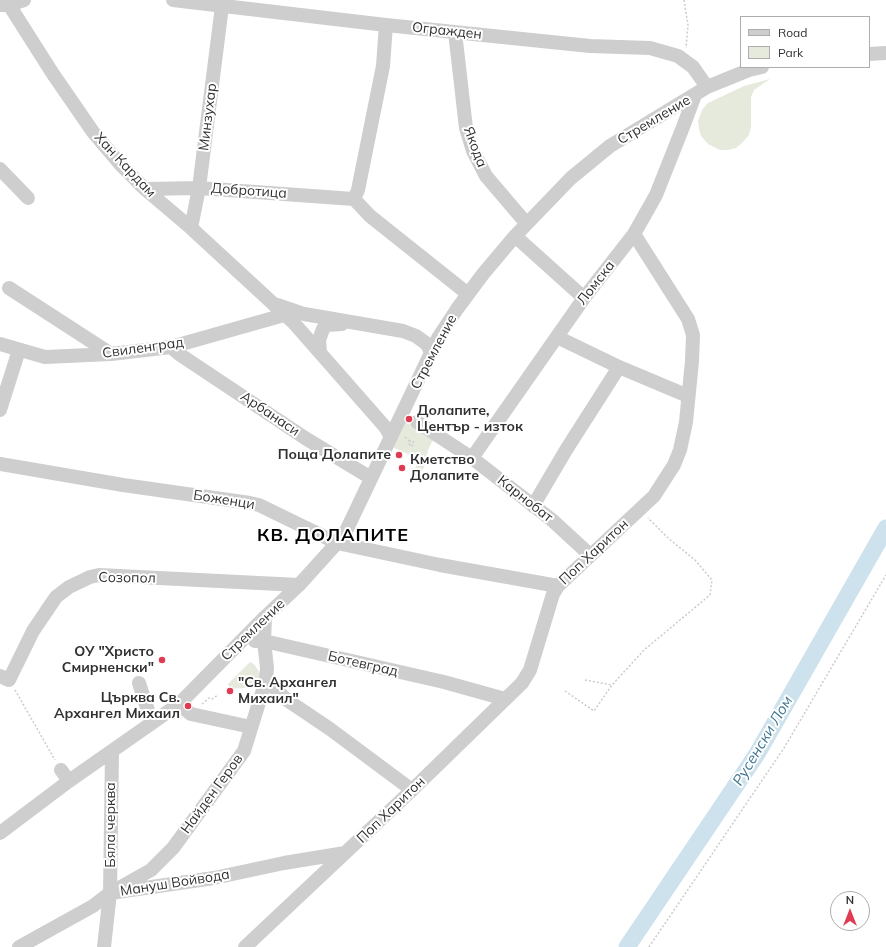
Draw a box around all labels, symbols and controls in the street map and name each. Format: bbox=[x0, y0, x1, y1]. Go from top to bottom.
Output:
legend bbox=[740, 16, 870, 68]
street label: Огражден bbox=[411, 19, 483, 43]
text: Road bbox=[778, 25, 807, 40]
text: Park bbox=[778, 45, 803, 60]
street label: Минзухар bbox=[196, 82, 220, 152]
street label: Стремление bbox=[614, 92, 694, 148]
street label: Якода bbox=[460, 124, 490, 170]
street label: Хан Кардам bbox=[91, 129, 159, 201]
street label: Добротица bbox=[211, 180, 287, 202]
street label: Ломска bbox=[574, 258, 618, 308]
street label: Стремление bbox=[407, 312, 461, 392]
street label: Свиленград bbox=[101, 334, 185, 362]
street label: Арбанаси bbox=[237, 388, 303, 440]
place label: Долапите, Център - изток bbox=[417, 403, 523, 436]
marker: Долапите, Център - изток bbox=[404, 414, 414, 424]
place label: Поща Долапите bbox=[278, 447, 391, 463]
marker: Поща Долапите bbox=[394, 450, 404, 460]
place label: Кметство Долапите bbox=[410, 452, 479, 484]
marker: Кметство Долапите bbox=[397, 463, 407, 473]
street label: Карнобат bbox=[494, 472, 556, 526]
street label: Боженци bbox=[192, 487, 256, 513]
street label: Поп Харитон bbox=[556, 516, 632, 588]
district label: КВ. ДОЛАПИТЕ bbox=[257, 525, 409, 547]
street label: Созопол bbox=[98, 569, 156, 587]
street label: Стремление bbox=[218, 595, 288, 665]
place label: ОУ "Христо Смирненски" bbox=[62, 644, 154, 676]
street label: Ботевград bbox=[326, 648, 400, 680]
marker: ОУ "Христо Смирненски" bbox=[157, 655, 167, 665]
place label: "Св. Архангел Михаил" bbox=[238, 675, 337, 708]
marker: "Св. Архангел Михаил" bbox=[225, 686, 235, 696]
place label: Църква Св. Архангел Михаил bbox=[54, 690, 180, 722]
water label: Русенски Лом bbox=[729, 693, 797, 789]
marker: Църква Св. Архангел Михаил bbox=[183, 701, 193, 711]
street label: Найден Геров bbox=[178, 751, 246, 837]
street label: Поп Харитон bbox=[353, 773, 429, 847]
street label: Бяла черква bbox=[103, 782, 119, 868]
street label: Мануш Войвода bbox=[119, 866, 231, 900]
north arrow bbox=[830, 891, 870, 931]
text: N bbox=[846, 893, 854, 907]

